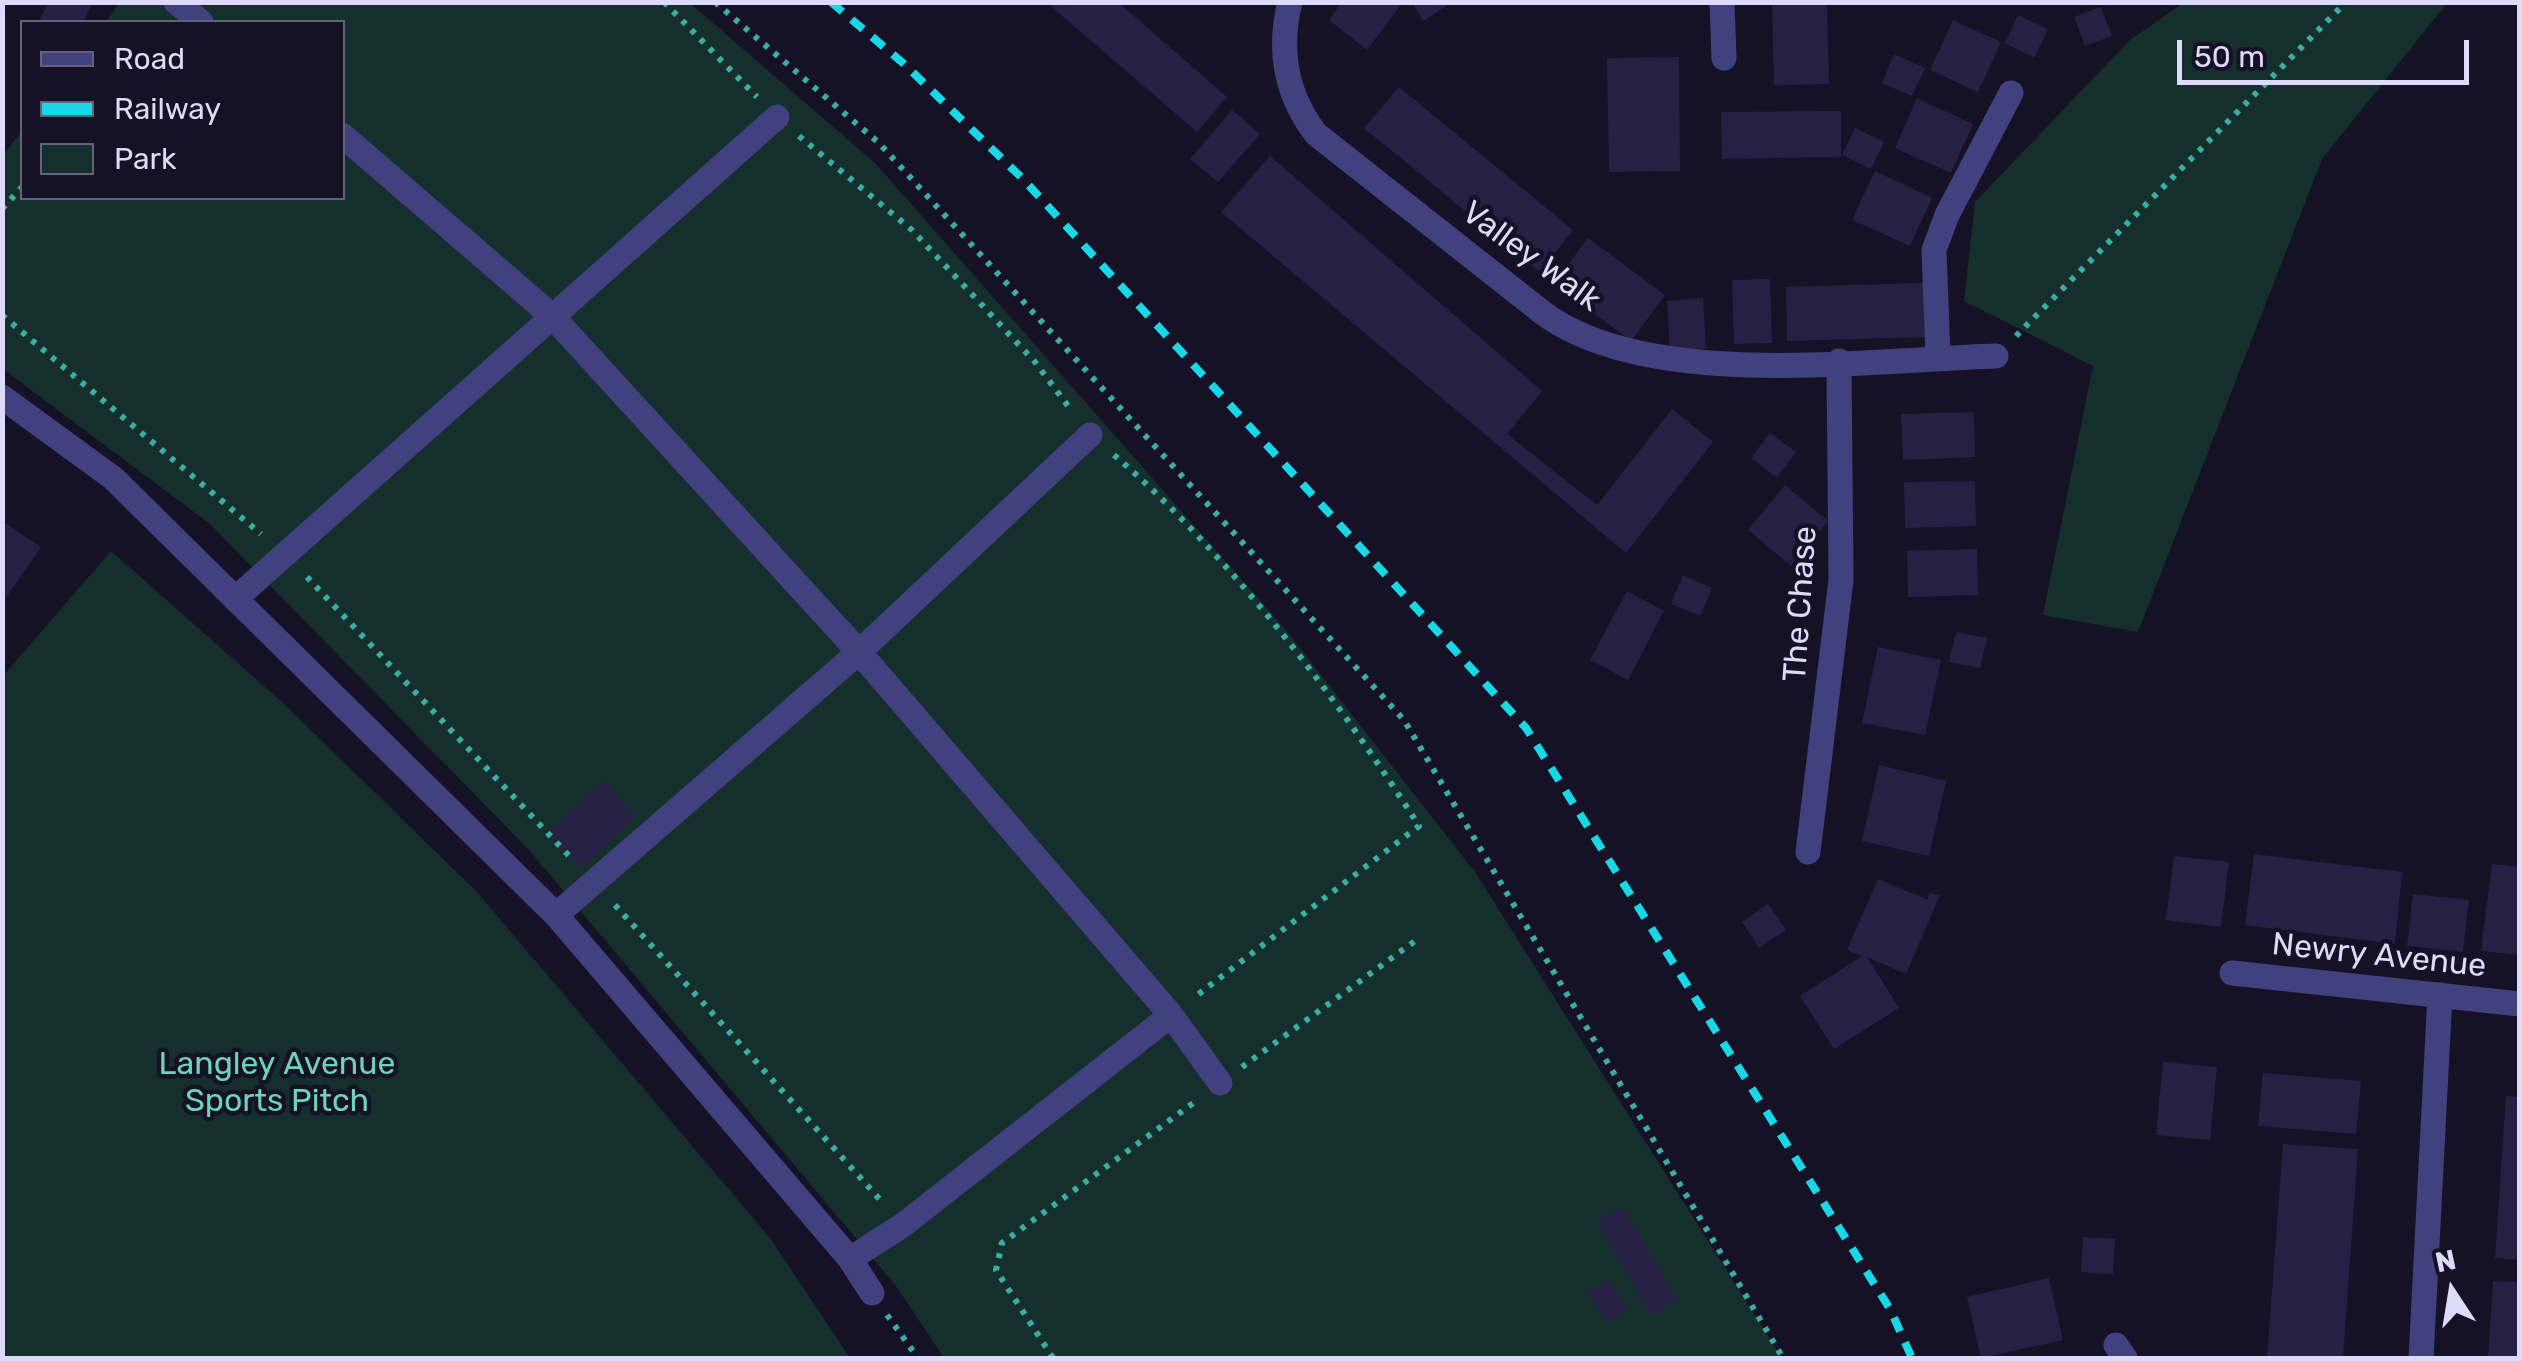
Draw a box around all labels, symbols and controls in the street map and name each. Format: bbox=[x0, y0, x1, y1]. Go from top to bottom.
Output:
legend bbox=[20, 20, 345, 200]
scale bar bbox=[2182, 20, 2474, 82]
text: 50 m bbox=[2194, 39, 2265, 75]
text: Road bbox=[114, 41, 185, 77]
text: Railway bbox=[114, 91, 221, 127]
text: Park bbox=[114, 141, 176, 177]
street label: Valley Walk bbox=[1454, 194, 1608, 320]
street label: The Chase bbox=[1776, 525, 1826, 683]
street label: Newry Avenue bbox=[2270, 926, 2488, 986]
park label: Langley Avenue Sports Pitch bbox=[159, 1046, 395, 1121]
north arrow bbox=[2402, 1241, 2502, 1341]
text: N bbox=[2432, 1243, 2459, 1279]

